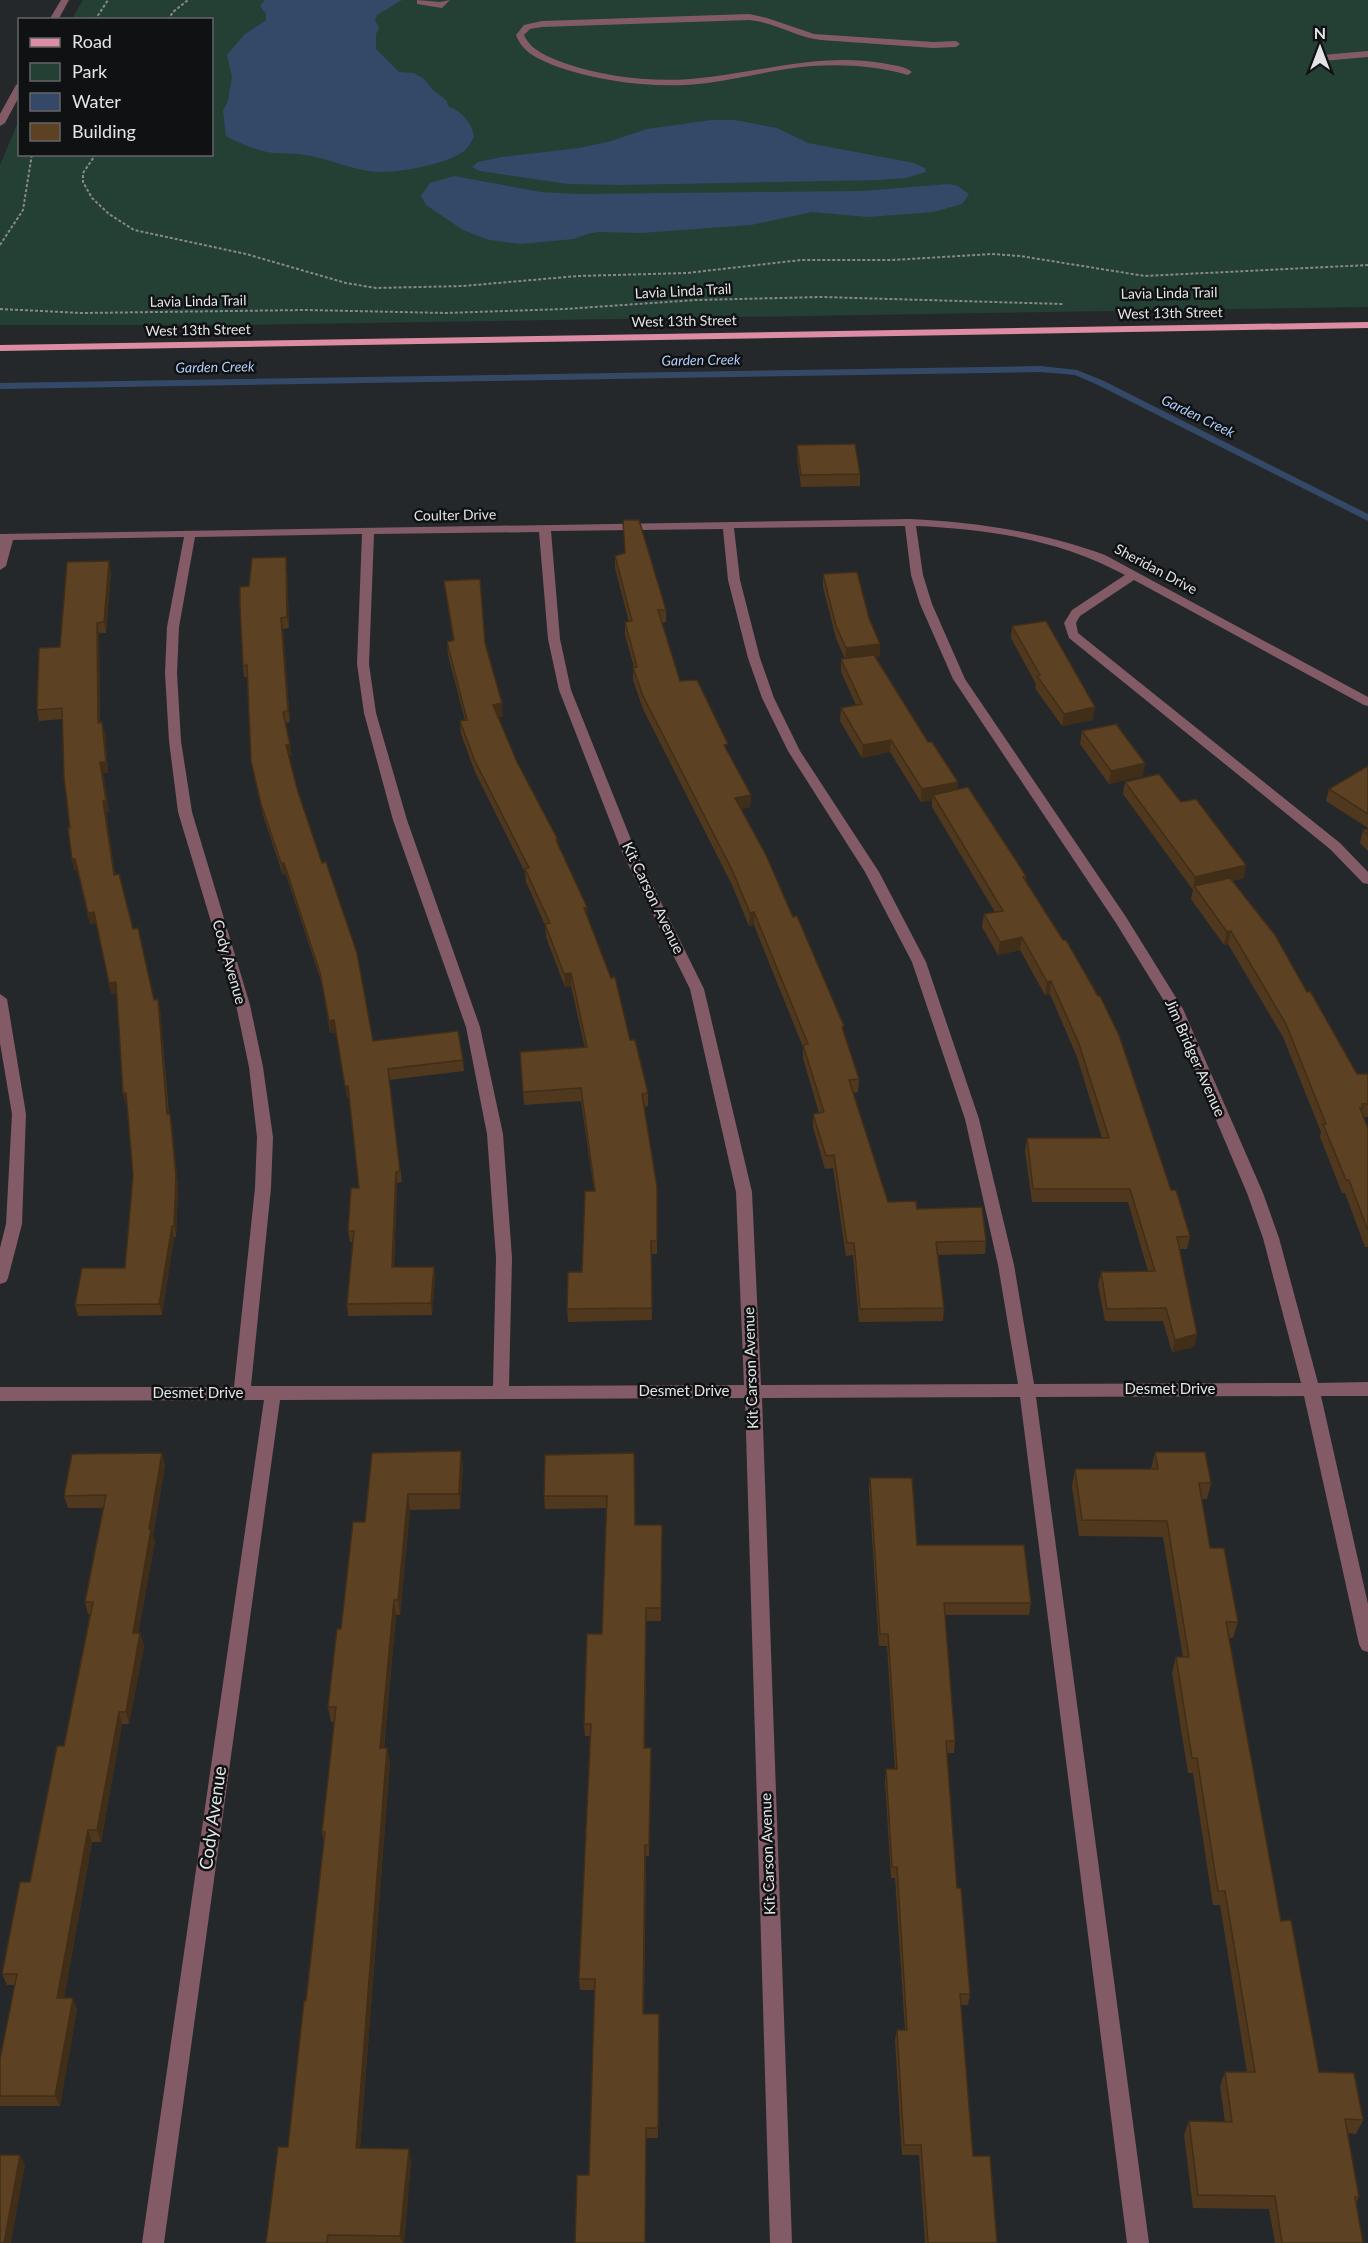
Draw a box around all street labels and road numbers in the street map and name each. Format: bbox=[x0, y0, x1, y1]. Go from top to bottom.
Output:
street label: Lavia Linda Trail bbox=[634, 279, 732, 302]
street label: Lavia Linda Trail bbox=[1120, 283, 1218, 302]
street label: Lavia Linda Trail bbox=[149, 291, 247, 310]
street label: West 13th Street bbox=[1117, 303, 1223, 322]
street label: West 13th Street bbox=[631, 311, 737, 330]
street label: West 13th Street bbox=[145, 320, 251, 339]
street label: Coulter Drive bbox=[414, 505, 496, 524]
street label: Sheridan Drive bbox=[1112, 540, 1200, 597]
street label: Kit Carson Avenue bbox=[619, 839, 689, 956]
street label: Cody Avenue bbox=[209, 917, 251, 1006]
street label: Jim Bridger Avenue bbox=[1162, 996, 1230, 1119]
street label: Kit Carson Avenue bbox=[739, 1307, 761, 1429]
street label: Desmet Drive bbox=[1125, 1379, 1216, 1397]
street label: Desmet Drive bbox=[639, 1381, 730, 1399]
street label: Desmet Drive bbox=[153, 1383, 244, 1401]
street label: Cody Avenue bbox=[194, 1765, 230, 1871]
street label: Kit Carson Avenue bbox=[756, 1793, 778, 1915]

